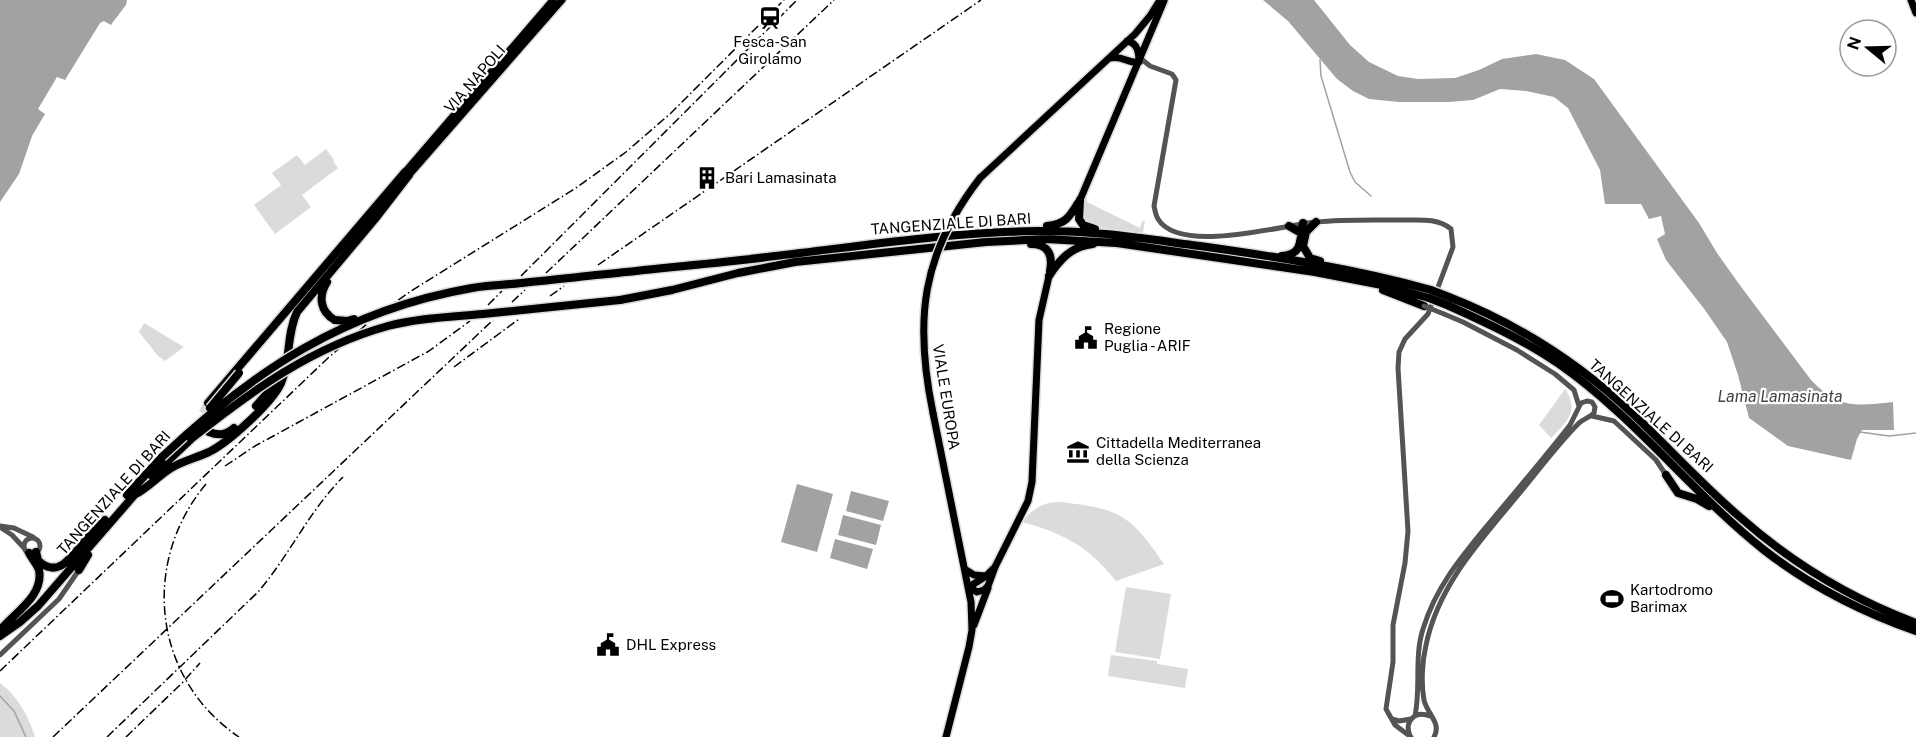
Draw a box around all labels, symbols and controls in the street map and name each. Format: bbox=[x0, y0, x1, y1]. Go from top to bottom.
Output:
station icon: Fesca-San Girolamo bbox=[757, 5, 783, 31]
north arrow bbox=[1838, 18, 1898, 78]
place label: Fesca-San Girolamo bbox=[733, 33, 807, 67]
text: N bbox=[1843, 34, 1865, 52]
street label: VIA NAPOLI bbox=[441, 41, 509, 116]
building icon: Bari Lamasinata bbox=[694, 165, 720, 191]
place label: Bari Lamasinata bbox=[725, 169, 837, 186]
street label: TANGENZIALE DI BARI bbox=[870, 209, 1032, 238]
place label: Regione Puglia - ARIF bbox=[1104, 320, 1191, 354]
public building icon: Regione Puglia - ARIF bbox=[1073, 325, 1099, 351]
street label: VIALE EUROPA bbox=[930, 343, 963, 451]
street label: TANGENZIALE DI BARI bbox=[1586, 356, 1717, 476]
water label: Lama Lamasinata bbox=[1717, 387, 1843, 406]
street label: TANGENZIALE DI BARI bbox=[54, 427, 174, 558]
place label: Cittadella Mediterranea della Scienza bbox=[1096, 434, 1261, 468]
museum icon: Cittadella Mediterranea della Scienza bbox=[1065, 439, 1091, 465]
place label: Kartodromo Barimax bbox=[1630, 581, 1713, 615]
sports icon: Kartodromo Barimax bbox=[1599, 586, 1625, 612]
public building icon: DHL Express bbox=[595, 632, 621, 658]
place label: DHL Express bbox=[626, 636, 716, 653]

